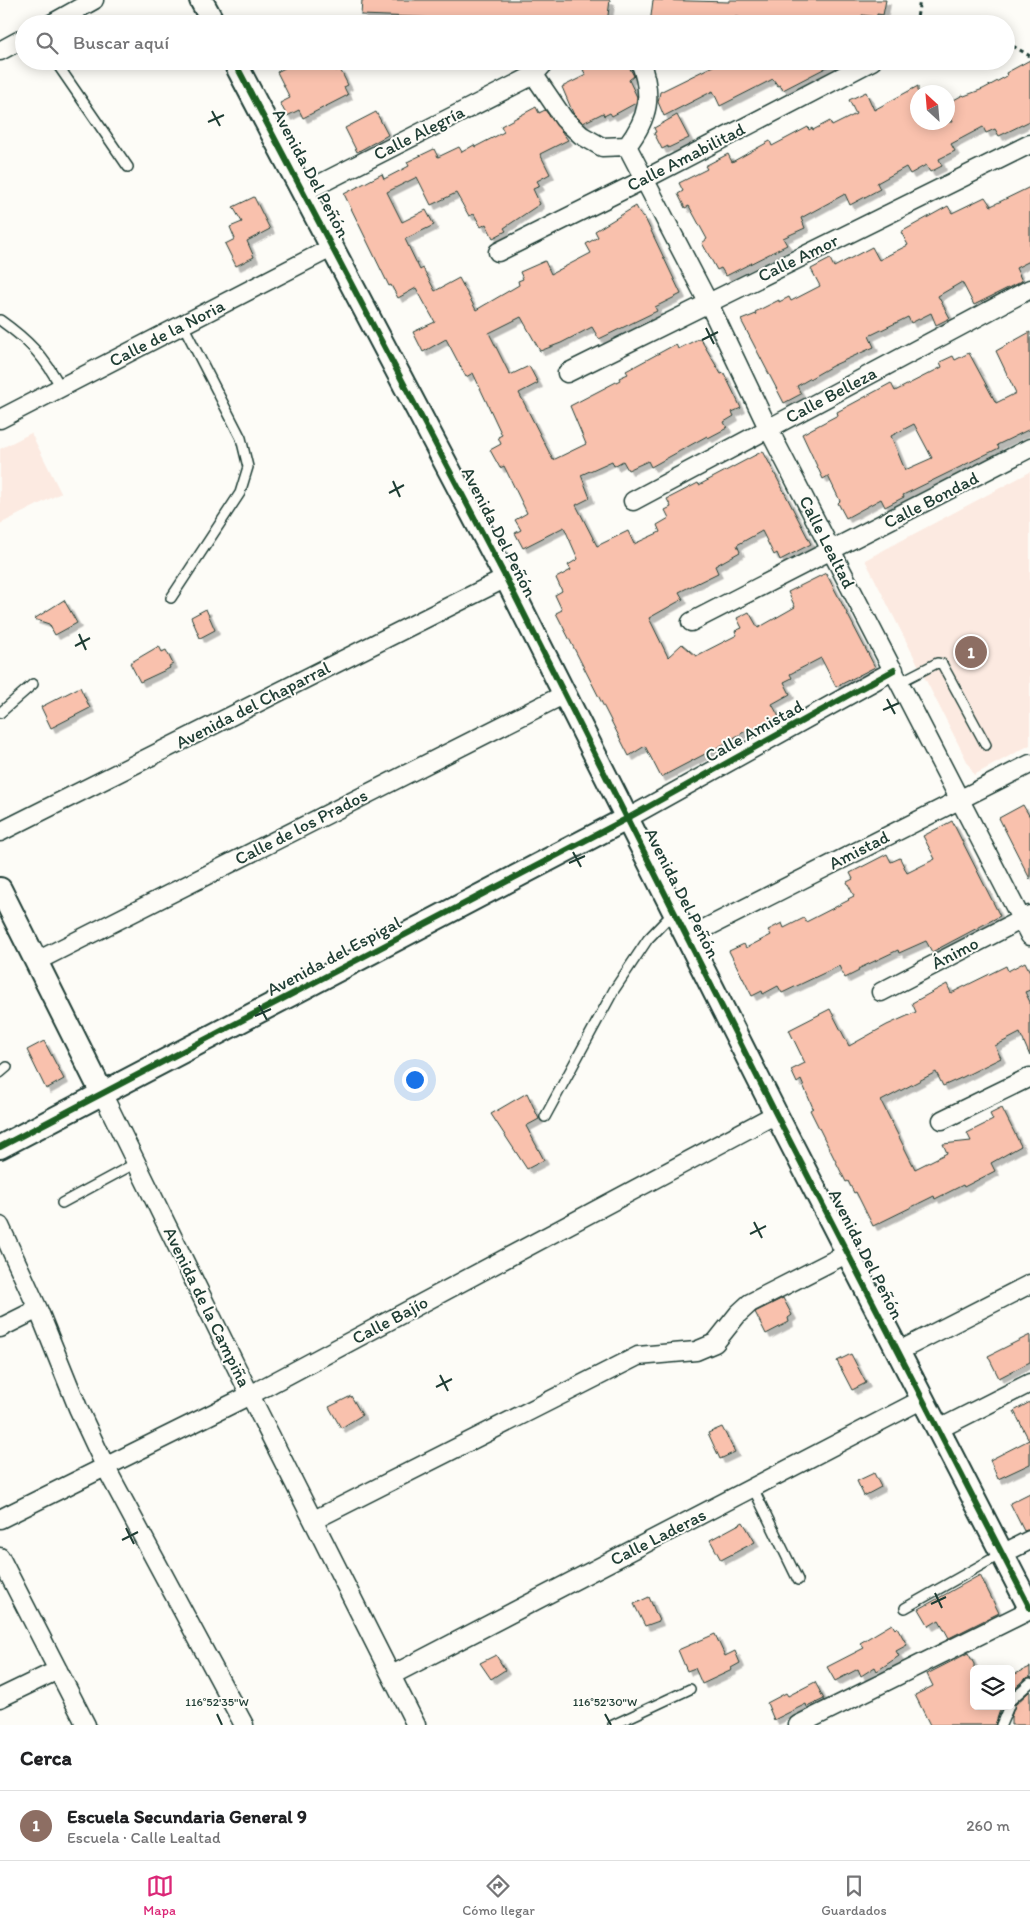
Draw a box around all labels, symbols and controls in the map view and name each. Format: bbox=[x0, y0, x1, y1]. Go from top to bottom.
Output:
search box bbox=[15, 15, 1015, 70]
icon: search bbox=[33, 29, 61, 57]
text: Buscar aquí bbox=[73, 31, 169, 54]
north arrow bbox=[910, 85, 955, 130]
street label: Calle Alegría bbox=[370, 100, 469, 165]
street label: Avenida Del Peñón bbox=[268, 105, 354, 242]
street label: Calle Amabilitad bbox=[623, 118, 749, 196]
street label: Calle Amor bbox=[754, 229, 843, 287]
street label: Calle de la Noria bbox=[106, 294, 229, 372]
street label: Calle Belleza bbox=[782, 362, 880, 428]
street label: Avenida Del Peñón bbox=[457, 463, 541, 601]
street label: Calle Bondad bbox=[880, 467, 982, 533]
street label: Calle Lealtad bbox=[794, 492, 860, 592]
pin: 1 bbox=[955, 633, 987, 671]
street label: Avenida del Chaparral bbox=[172, 657, 334, 753]
street label: Calle Amistad bbox=[701, 695, 807, 767]
street label: Calle de los Prados bbox=[231, 784, 371, 870]
street label: Avenida Del Peñón bbox=[640, 824, 724, 962]
street label: Amistad bbox=[825, 825, 893, 875]
street label: Avenida del Espigal bbox=[263, 911, 405, 1001]
street label: Ánimo bbox=[928, 932, 982, 974]
your location bbox=[402, 1067, 428, 1093]
street label: Avenida Del Peñón bbox=[824, 1185, 908, 1323]
street label: Avenida de la Campiña bbox=[159, 1223, 255, 1391]
street label: Calle Bajío bbox=[348, 1291, 432, 1349]
street label: Calle Laderas bbox=[606, 1503, 710, 1571]
map controls bbox=[970, 1665, 1015, 1710]
button: layers bbox=[970, 1665, 1015, 1710]
text: 116°52'35"W bbox=[185, 1695, 249, 1709]
text: 116°52'30"W bbox=[573, 1695, 637, 1709]
text: Cerca bbox=[20, 1745, 72, 1770]
text: Escuela Secundaria General 9 bbox=[67, 1805, 307, 1828]
text: 1 bbox=[32, 1816, 40, 1835]
text: 260 m bbox=[966, 1816, 1010, 1835]
text: Escuela · Calle Lealtad bbox=[67, 1828, 221, 1847]
tab: Mapa bbox=[143, 1872, 176, 1919]
tab: Cómo llegar bbox=[462, 1872, 535, 1919]
tab: Guardados bbox=[821, 1872, 887, 1919]

